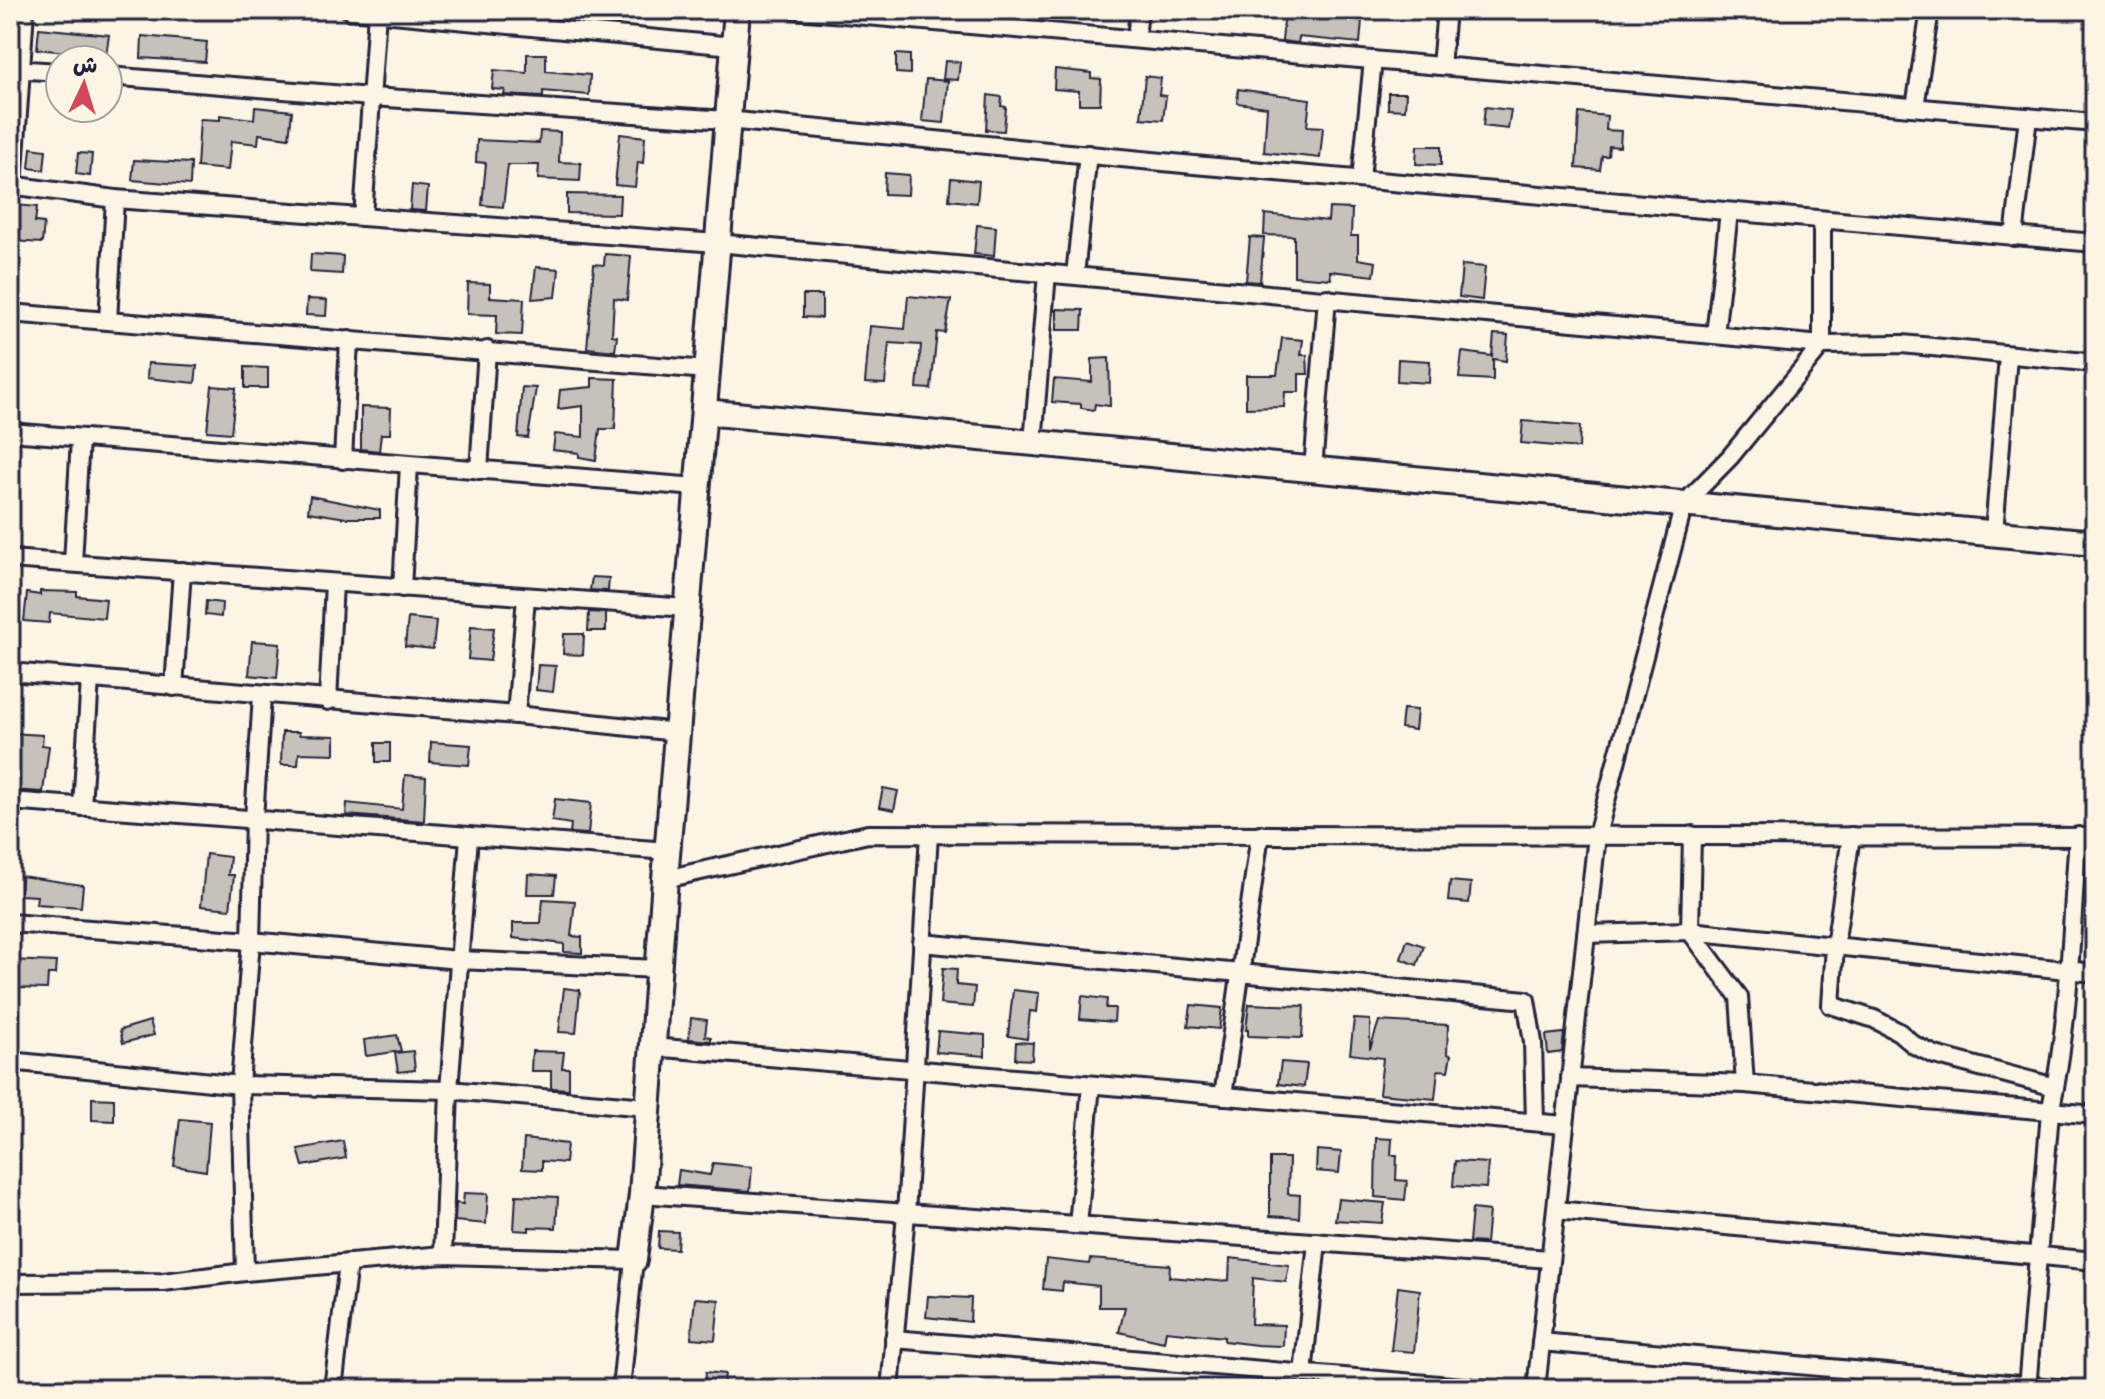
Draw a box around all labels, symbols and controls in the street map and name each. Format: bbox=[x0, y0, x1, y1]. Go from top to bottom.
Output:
north arrow bbox=[44, 44, 124, 124]
text: ش bbox=[72, 48, 99, 85]

